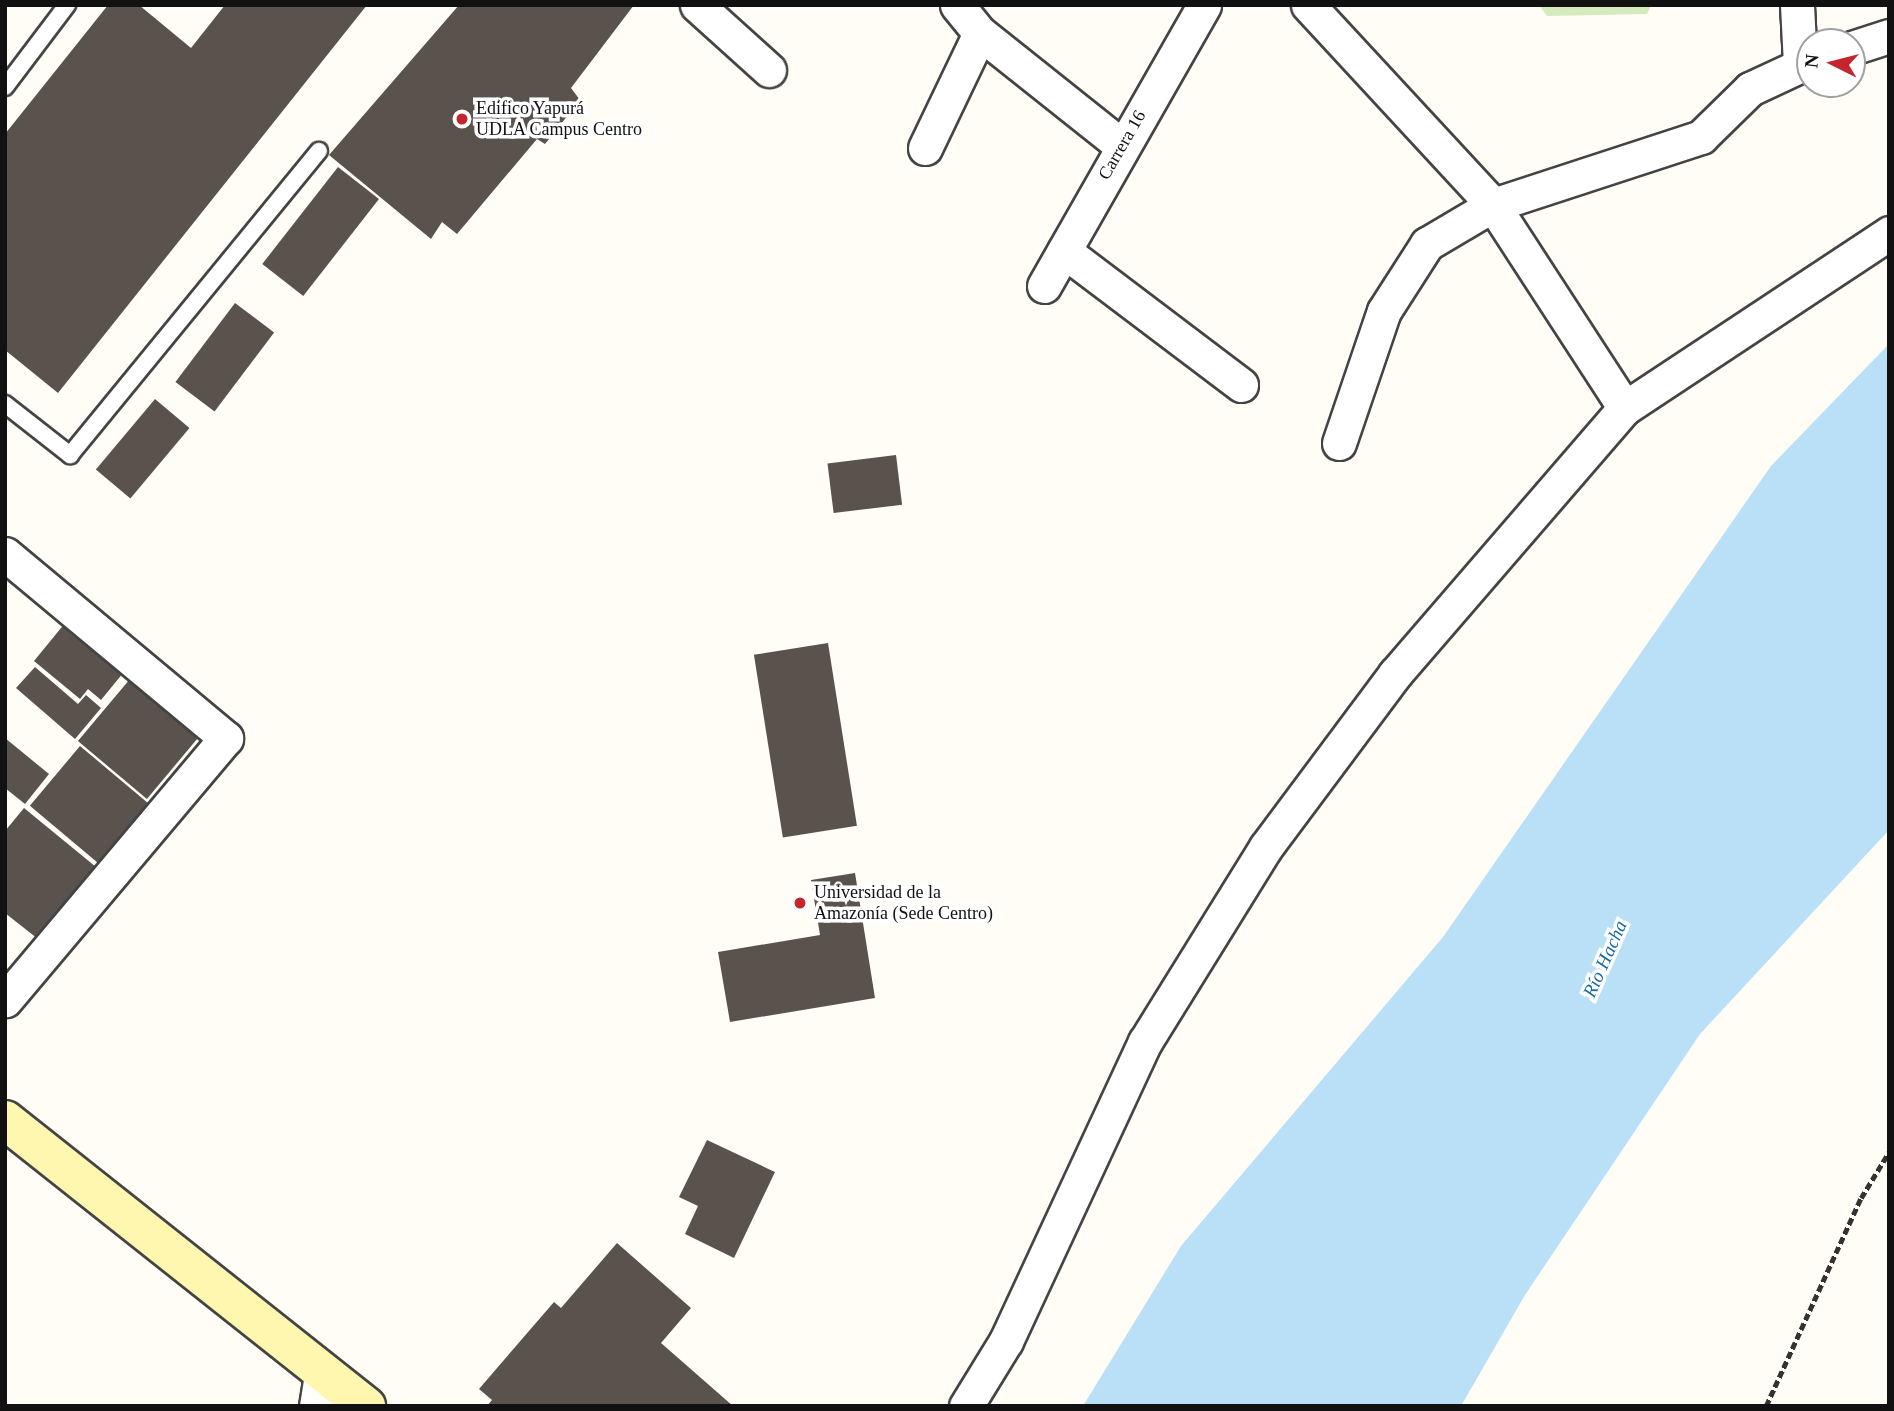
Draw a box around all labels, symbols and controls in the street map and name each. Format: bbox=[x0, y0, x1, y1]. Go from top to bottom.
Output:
north arrow bbox=[1796, 28, 1866, 98]
text: N bbox=[1800, 53, 1823, 69]
place label: Edifico Yapurá UDLA Campus Centro bbox=[476, 98, 643, 140]
street label: Carrera 16 bbox=[1094, 106, 1150, 184]
marker: Edifico Yapurá UDLA Campus Centro bbox=[454, 111, 470, 127]
place label: Universidad de la Amazonía (Sede Centro) bbox=[814, 882, 993, 924]
marker: Universidad de la Amazonía (Sede Centro) bbox=[792, 895, 808, 911]
water label: Río Hacha bbox=[1578, 917, 1632, 1001]

